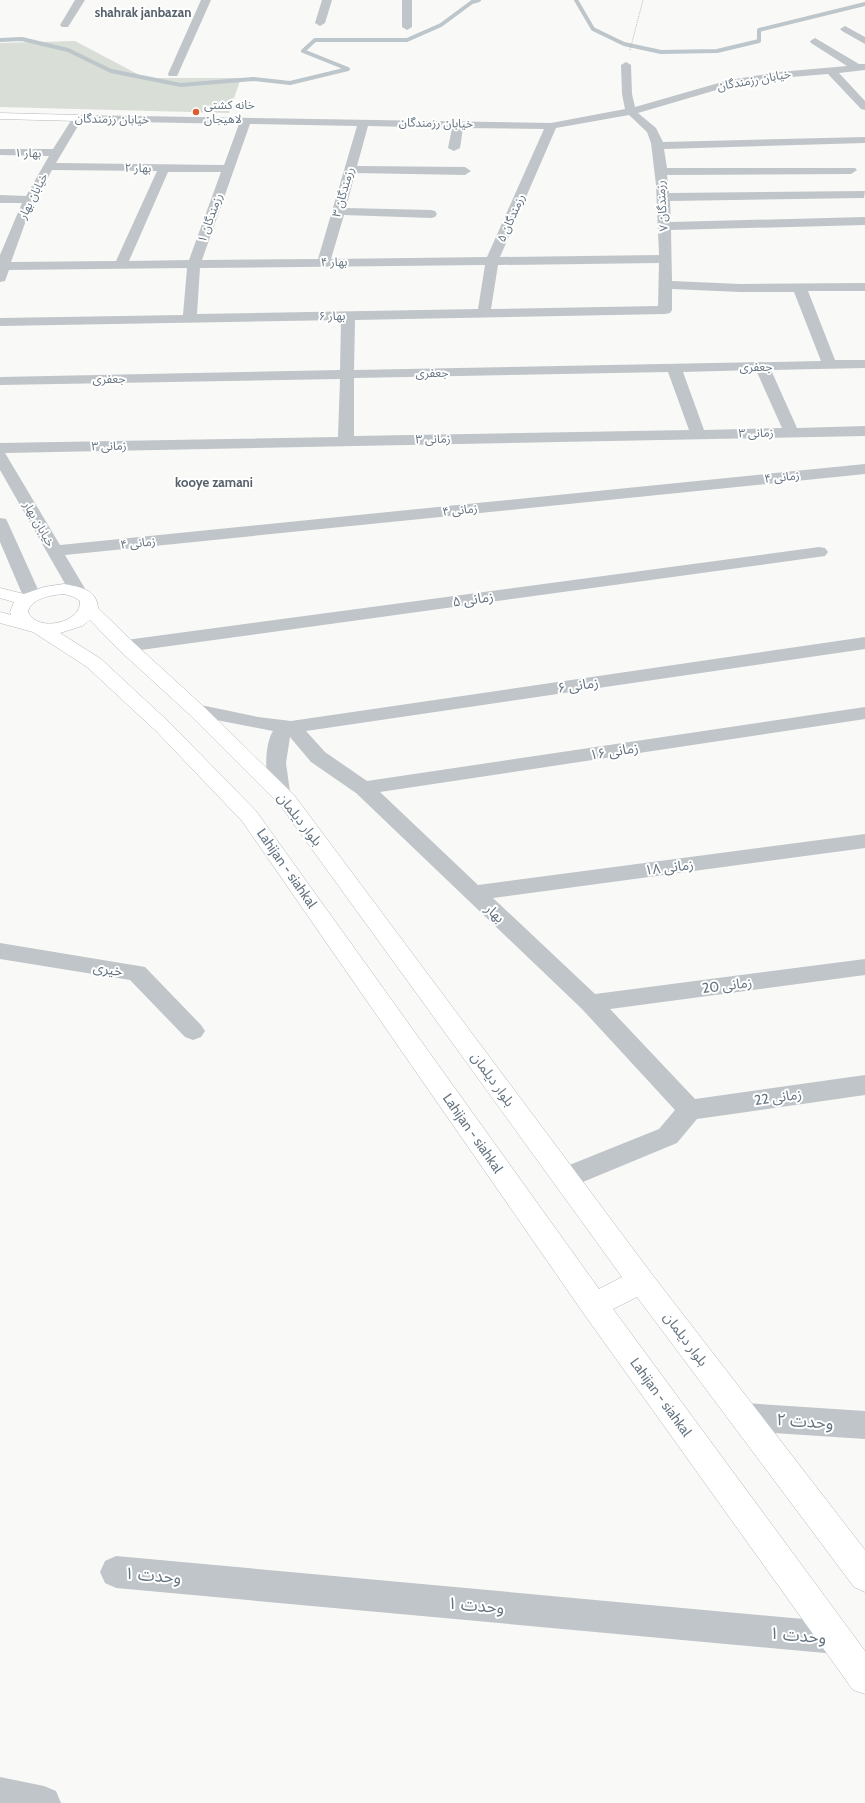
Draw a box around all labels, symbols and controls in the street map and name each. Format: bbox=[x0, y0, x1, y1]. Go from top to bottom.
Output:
district label: shahrak janbazan bbox=[95, 4, 191, 20]
street label: خیابان رزمندگان bbox=[716, 66, 792, 93]
place label: خانه کشتی لاهیجان bbox=[204, 97, 255, 126]
marker: خانه کشتی لاهیجان bbox=[191, 107, 201, 117]
street label: خیابان رزمندگان bbox=[75, 110, 149, 127]
street label: خیابان رزمندگان bbox=[399, 114, 473, 131]
street label: بهار ۱ bbox=[14, 145, 42, 160]
street label: بهار ۲ bbox=[124, 160, 152, 175]
street label: رزمندگان ۳ bbox=[328, 165, 357, 219]
street label: خیابان بهار bbox=[14, 170, 51, 222]
street label: رزمندگان ۷ bbox=[652, 180, 671, 232]
street label: رزمندگان ۱ bbox=[194, 191, 225, 245]
street label: رزمندگان ۵ bbox=[493, 191, 528, 244]
street label: بهار ۴ bbox=[320, 254, 348, 269]
street label: بهار ۶ bbox=[318, 308, 346, 323]
street label: جعفری bbox=[739, 359, 773, 374]
street label: جعفری bbox=[415, 365, 449, 380]
street label: جعفری bbox=[92, 371, 126, 386]
street label: زمانی ۳ bbox=[738, 425, 774, 440]
street label: زمانی ۳ bbox=[415, 431, 451, 446]
street label: زمانی ۳ bbox=[91, 438, 127, 453]
street label: زمانی ۴ bbox=[764, 467, 800, 486]
district label: kooye zamani bbox=[175, 474, 253, 490]
street label: خیابان بهار bbox=[20, 498, 58, 549]
street label: زمانی ۴ bbox=[442, 500, 478, 519]
street label: زمانی ۴ bbox=[120, 533, 156, 552]
street label: زمانی ۵ bbox=[451, 587, 495, 611]
street label: زمانی ۶ bbox=[556, 673, 600, 697]
street label: زمانی ۱۶ bbox=[588, 738, 640, 764]
street label: بلوار دیلمان bbox=[274, 789, 327, 850]
street label: Lahijan - siahkal bbox=[253, 825, 322, 912]
street label: زمانی ۱۸ bbox=[643, 855, 695, 879]
street label: بهار bbox=[481, 899, 509, 927]
street label: خیری bbox=[92, 958, 124, 980]
street label: زمانی 20 bbox=[701, 973, 753, 997]
street label: بلوار دیلمان bbox=[467, 1048, 519, 1110]
street label: زمانی 22 bbox=[753, 1085, 803, 1109]
street label: Lahijan - siahkal bbox=[439, 1090, 508, 1177]
street label: بلوار دیلمان bbox=[660, 1308, 712, 1370]
street label: Lahijan - siahkal bbox=[626, 1354, 696, 1441]
street label: وحدت ۲ bbox=[776, 1409, 834, 1433]
street label: وحدت ۱ bbox=[124, 1563, 182, 1587]
street label: وحدت ۱ bbox=[447, 1593, 505, 1617]
street label: وحدت ۱ bbox=[769, 1623, 827, 1647]

